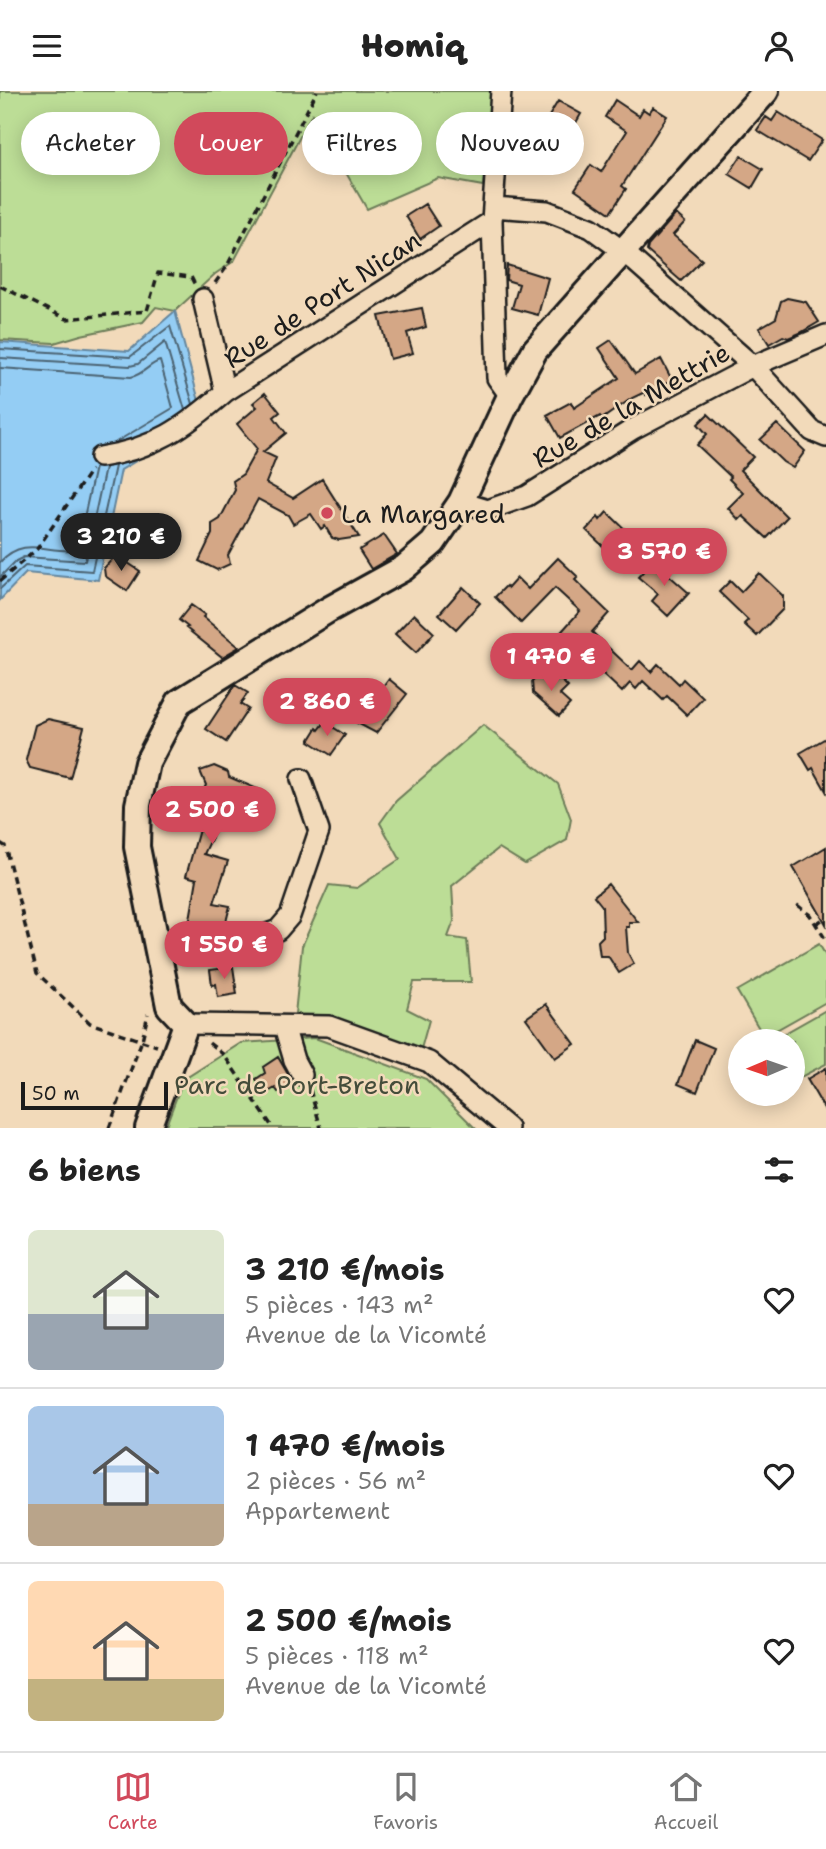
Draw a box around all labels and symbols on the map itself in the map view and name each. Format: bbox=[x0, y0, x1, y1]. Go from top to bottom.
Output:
street label: Rue de Port Nican bbox=[217, 222, 427, 376]
street label: Rue de la Mettrie bbox=[526, 334, 736, 476]
place label: La Margared bbox=[341, 496, 505, 531]
marker: La Margared bbox=[319, 505, 335, 521]
pin: 3 210 € bbox=[56, 513, 186, 573]
pin: 3 570 € bbox=[599, 529, 729, 588]
pin: 1 470 € bbox=[486, 633, 616, 693]
pin: 2 860 € bbox=[262, 679, 392, 738]
pin: 2 500 € bbox=[147, 787, 277, 846]
pin: 1 550 € bbox=[159, 921, 289, 981]
north arrow bbox=[728, 1029, 805, 1106]
park label: Parc de Port-Breton bbox=[174, 1067, 420, 1102]
scale bar bbox=[21, 1079, 168, 1111]

